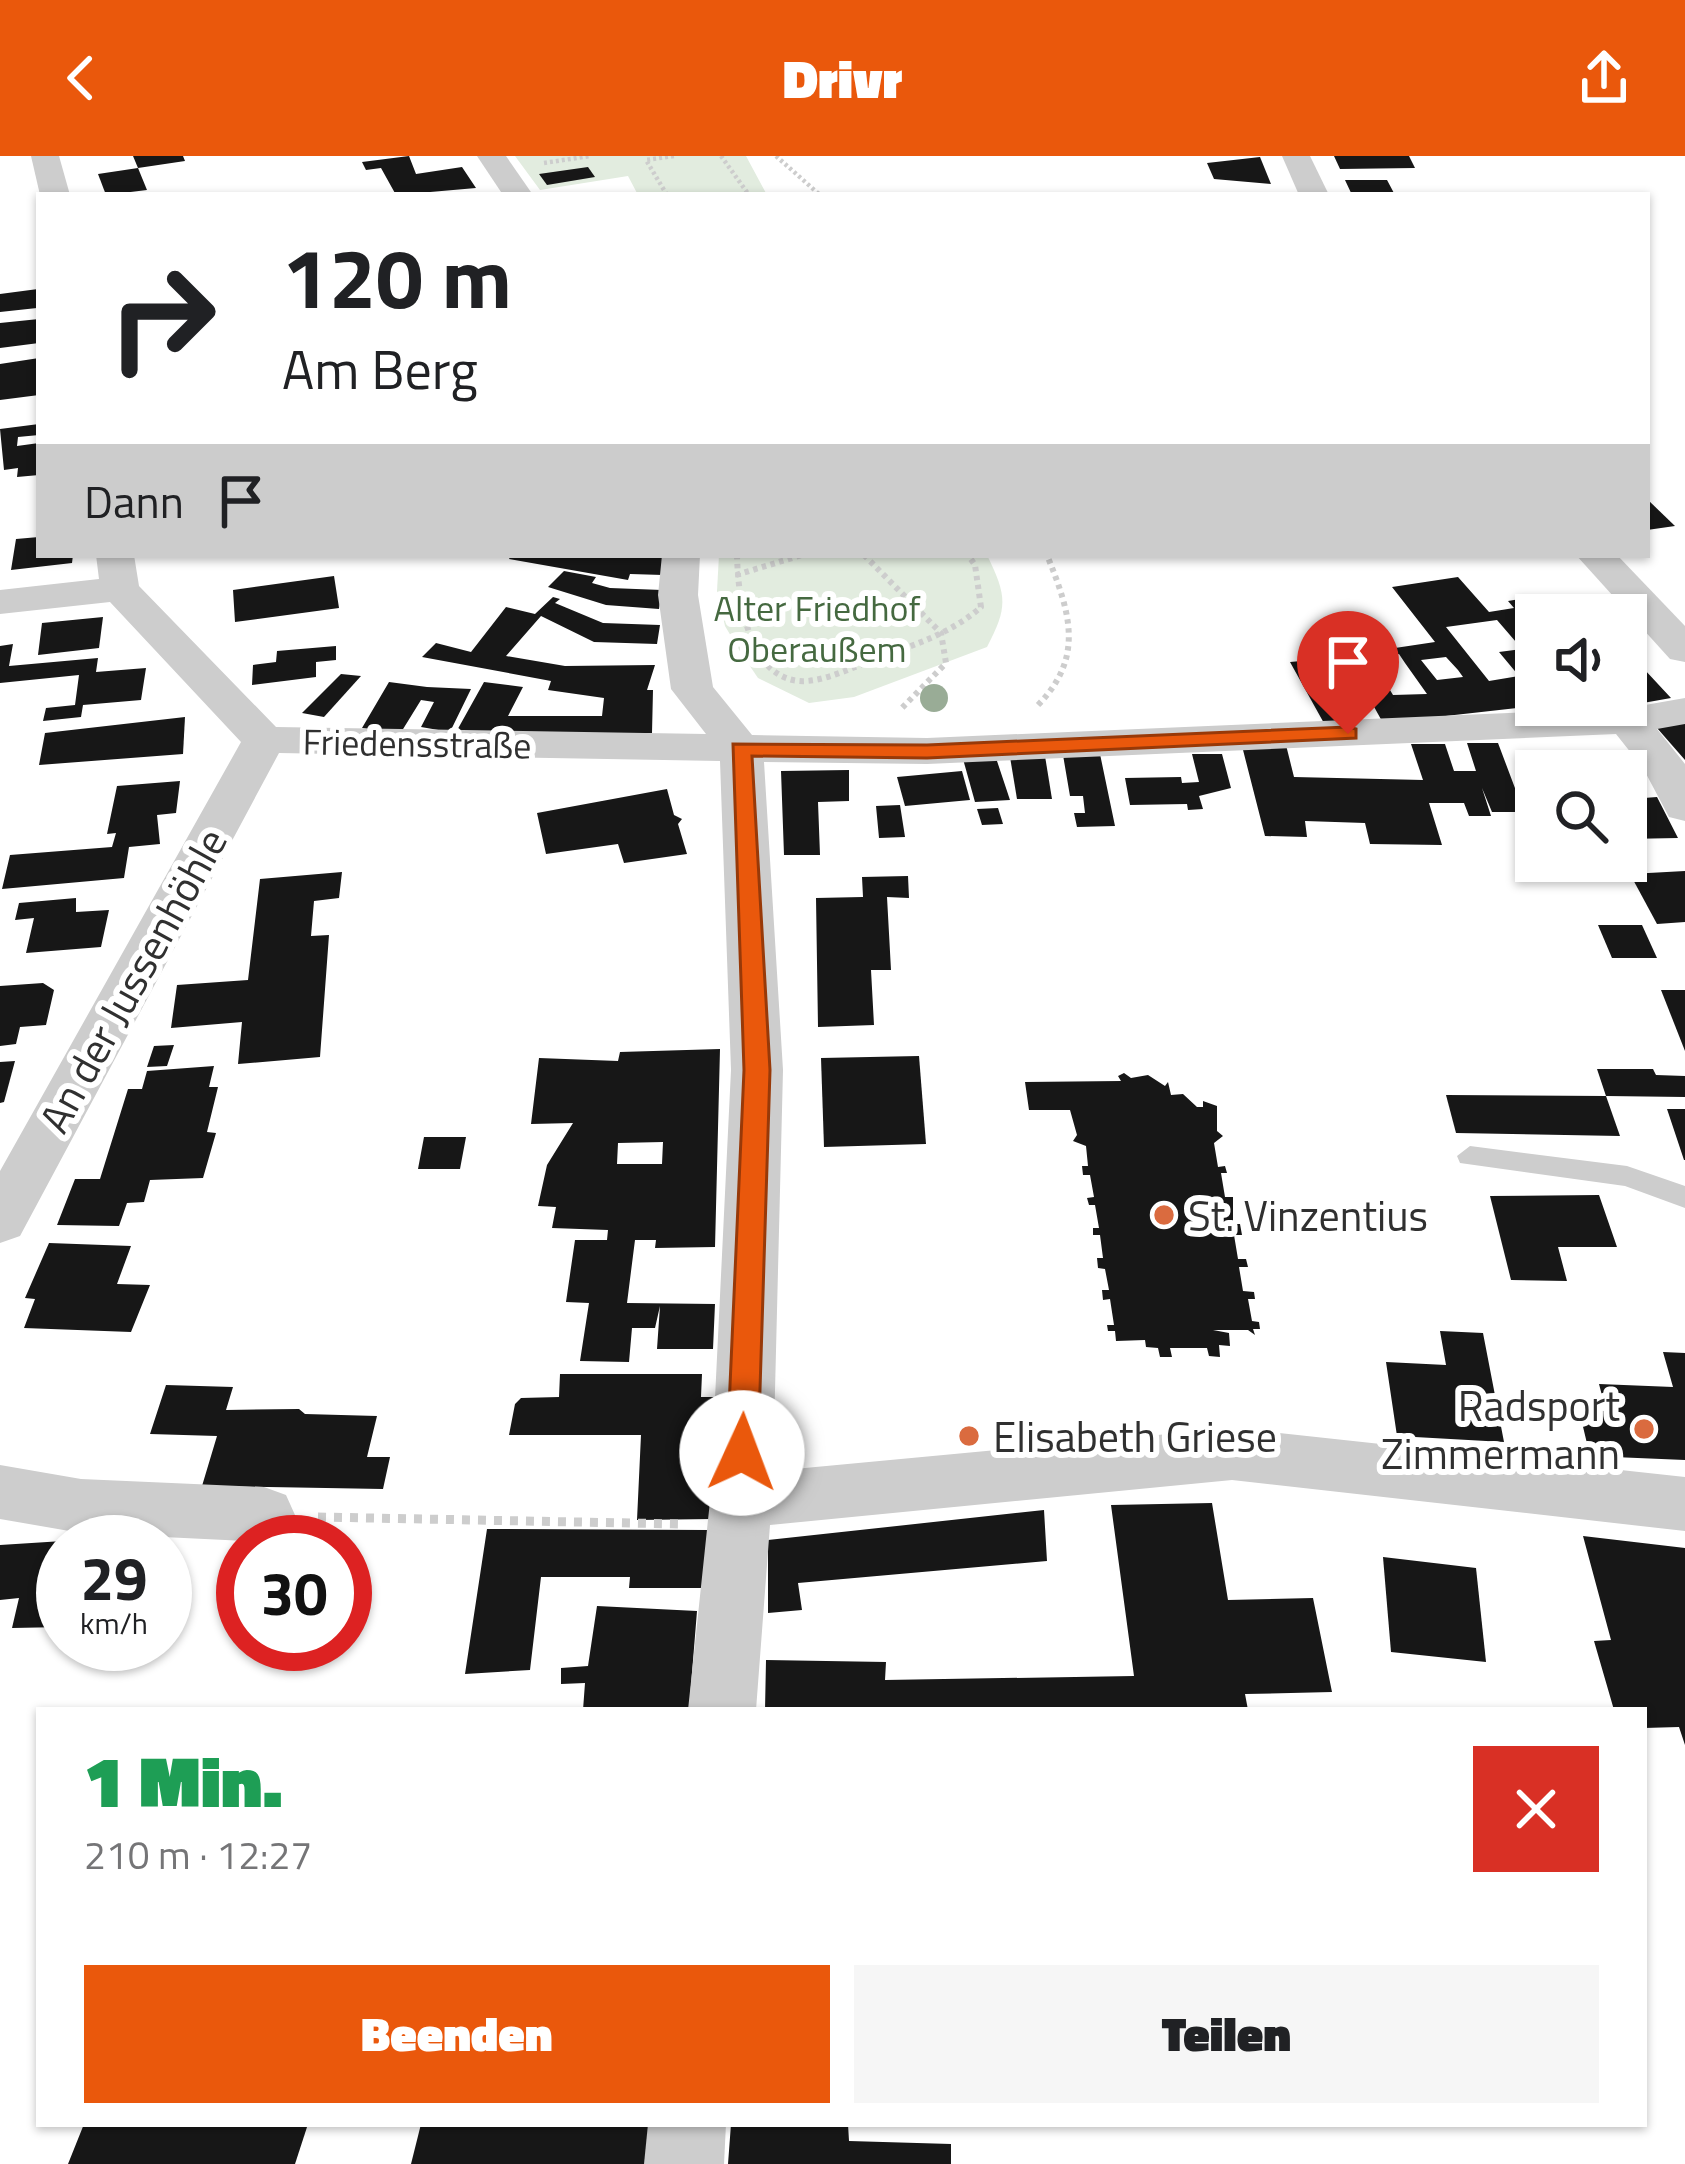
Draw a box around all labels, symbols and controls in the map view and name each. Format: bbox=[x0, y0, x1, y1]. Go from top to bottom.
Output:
text: Drivr bbox=[783, 37, 902, 119]
icon: back bbox=[48, 45, 114, 111]
icon: share bbox=[1571, 45, 1637, 111]
text: 120 m bbox=[282, 213, 512, 341]
icon: right bbox=[84, 240, 240, 396]
text: Am Berg bbox=[282, 328, 478, 410]
text: Dann bbox=[84, 467, 184, 535]
icon: arrive bbox=[208, 468, 274, 534]
park label: Alter Friedhof Oberaußem bbox=[714, 580, 921, 676]
map controls bbox=[1515, 594, 1647, 882]
button: sound bbox=[1515, 594, 1647, 726]
pin bbox=[1297, 611, 1399, 734]
icon: arrive bbox=[1315, 629, 1381, 695]
street label: Friedensstraße bbox=[302, 714, 532, 772]
button: search bbox=[1515, 750, 1647, 882]
street label: An der Jussenhöhle bbox=[22, 816, 242, 1144]
place label: St. Vinzentius bbox=[1188, 1183, 1428, 1247]
marker: St. Vinzentius bbox=[1151, 1202, 1177, 1228]
place label: Radsport Zimmermann bbox=[1381, 1373, 1620, 1485]
position arrow bbox=[679, 1390, 805, 1516]
place label: Elisabeth Griese bbox=[993, 1404, 1277, 1468]
marker: Radsport Zimmermann bbox=[1631, 1416, 1657, 1442]
marker: Elisabeth Griese bbox=[956, 1423, 982, 1449]
speed limit sign: 30 bbox=[216, 1515, 372, 1671]
text: 29 bbox=[80, 1532, 148, 1623]
text: km/h bbox=[80, 1600, 148, 1646]
text: 1 Min. bbox=[84, 1725, 283, 1835]
button: close bbox=[1473, 1746, 1599, 1872]
text: 210 m · 12:27 bbox=[84, 1825, 312, 1884]
button: Beenden bbox=[84, 1965, 830, 2103]
button: Teilen bbox=[854, 1965, 1599, 2103]

